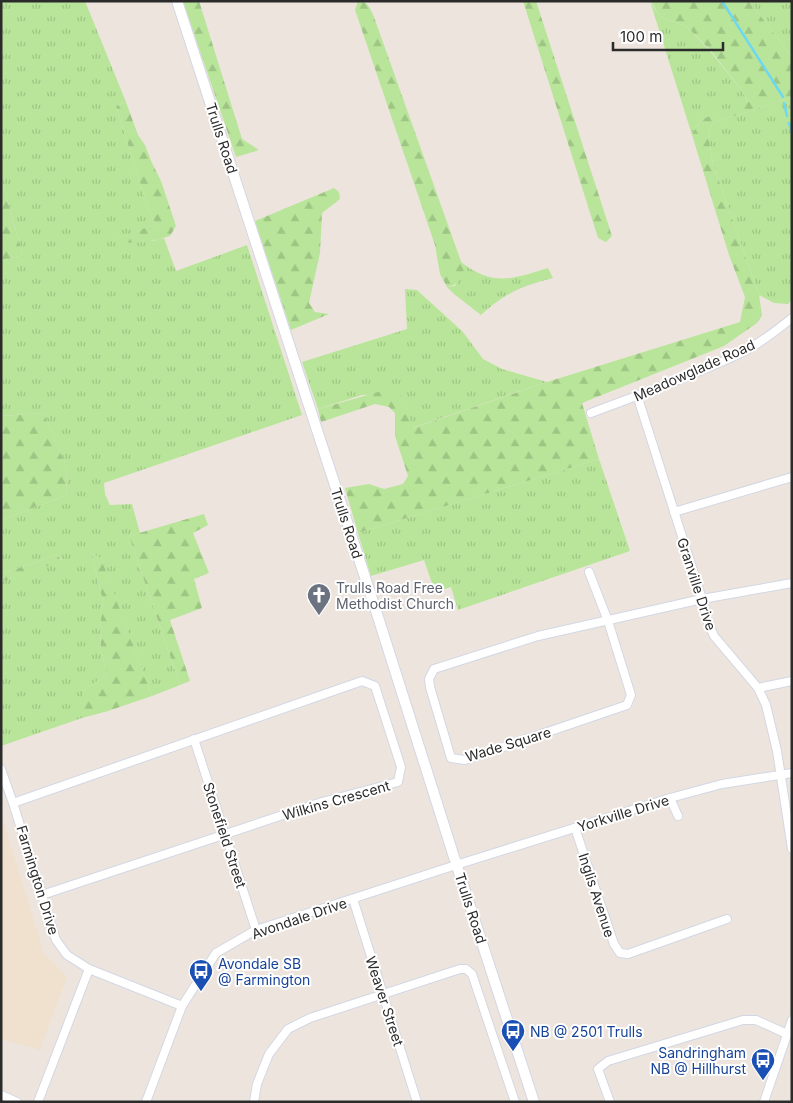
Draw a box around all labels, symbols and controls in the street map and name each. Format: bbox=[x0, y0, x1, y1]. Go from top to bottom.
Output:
scale bar bbox=[613, 20, 723, 52]
text: 100 m bbox=[620, 27, 662, 46]
street label: Trulls Road bbox=[203, 100, 241, 176]
street label: Meadowglade Road bbox=[631, 336, 757, 404]
street label: Trulls Road bbox=[328, 485, 366, 561]
street label: Granville Drive bbox=[674, 535, 720, 633]
place label: Trulls Road Free Methodist Church bbox=[336, 579, 454, 612]
church icon: Trulls Road Free Methodist Church bbox=[306, 582, 332, 616]
street label: Wade Square bbox=[463, 723, 553, 765]
street label: Wilkins Crescent bbox=[280, 776, 392, 823]
street label: Stonefield Street bbox=[200, 780, 250, 891]
street label: Yorkville Drive bbox=[575, 791, 671, 835]
street label: Farmington Drive bbox=[13, 823, 63, 937]
street label: Inglis Avenue bbox=[575, 851, 619, 939]
street label: Trulls Road bbox=[452, 870, 490, 946]
street label: Avondale Drive bbox=[249, 894, 349, 942]
street label: Weaver Street bbox=[362, 954, 408, 1048]
place label: Avondale SB @ Farmington bbox=[218, 955, 310, 988]
bus stop icon: Avondale SB @ Farmington bbox=[188, 958, 214, 992]
bus stop icon: NB @ 2501 Trulls bbox=[500, 1018, 526, 1052]
place label: NB @ 2501 Trulls bbox=[530, 1023, 643, 1040]
place label: Sandringham NB @ Hillhurst bbox=[651, 1044, 746, 1077]
bus stop icon: Sandringham NB @ Hillhurst bbox=[750, 1047, 776, 1081]

